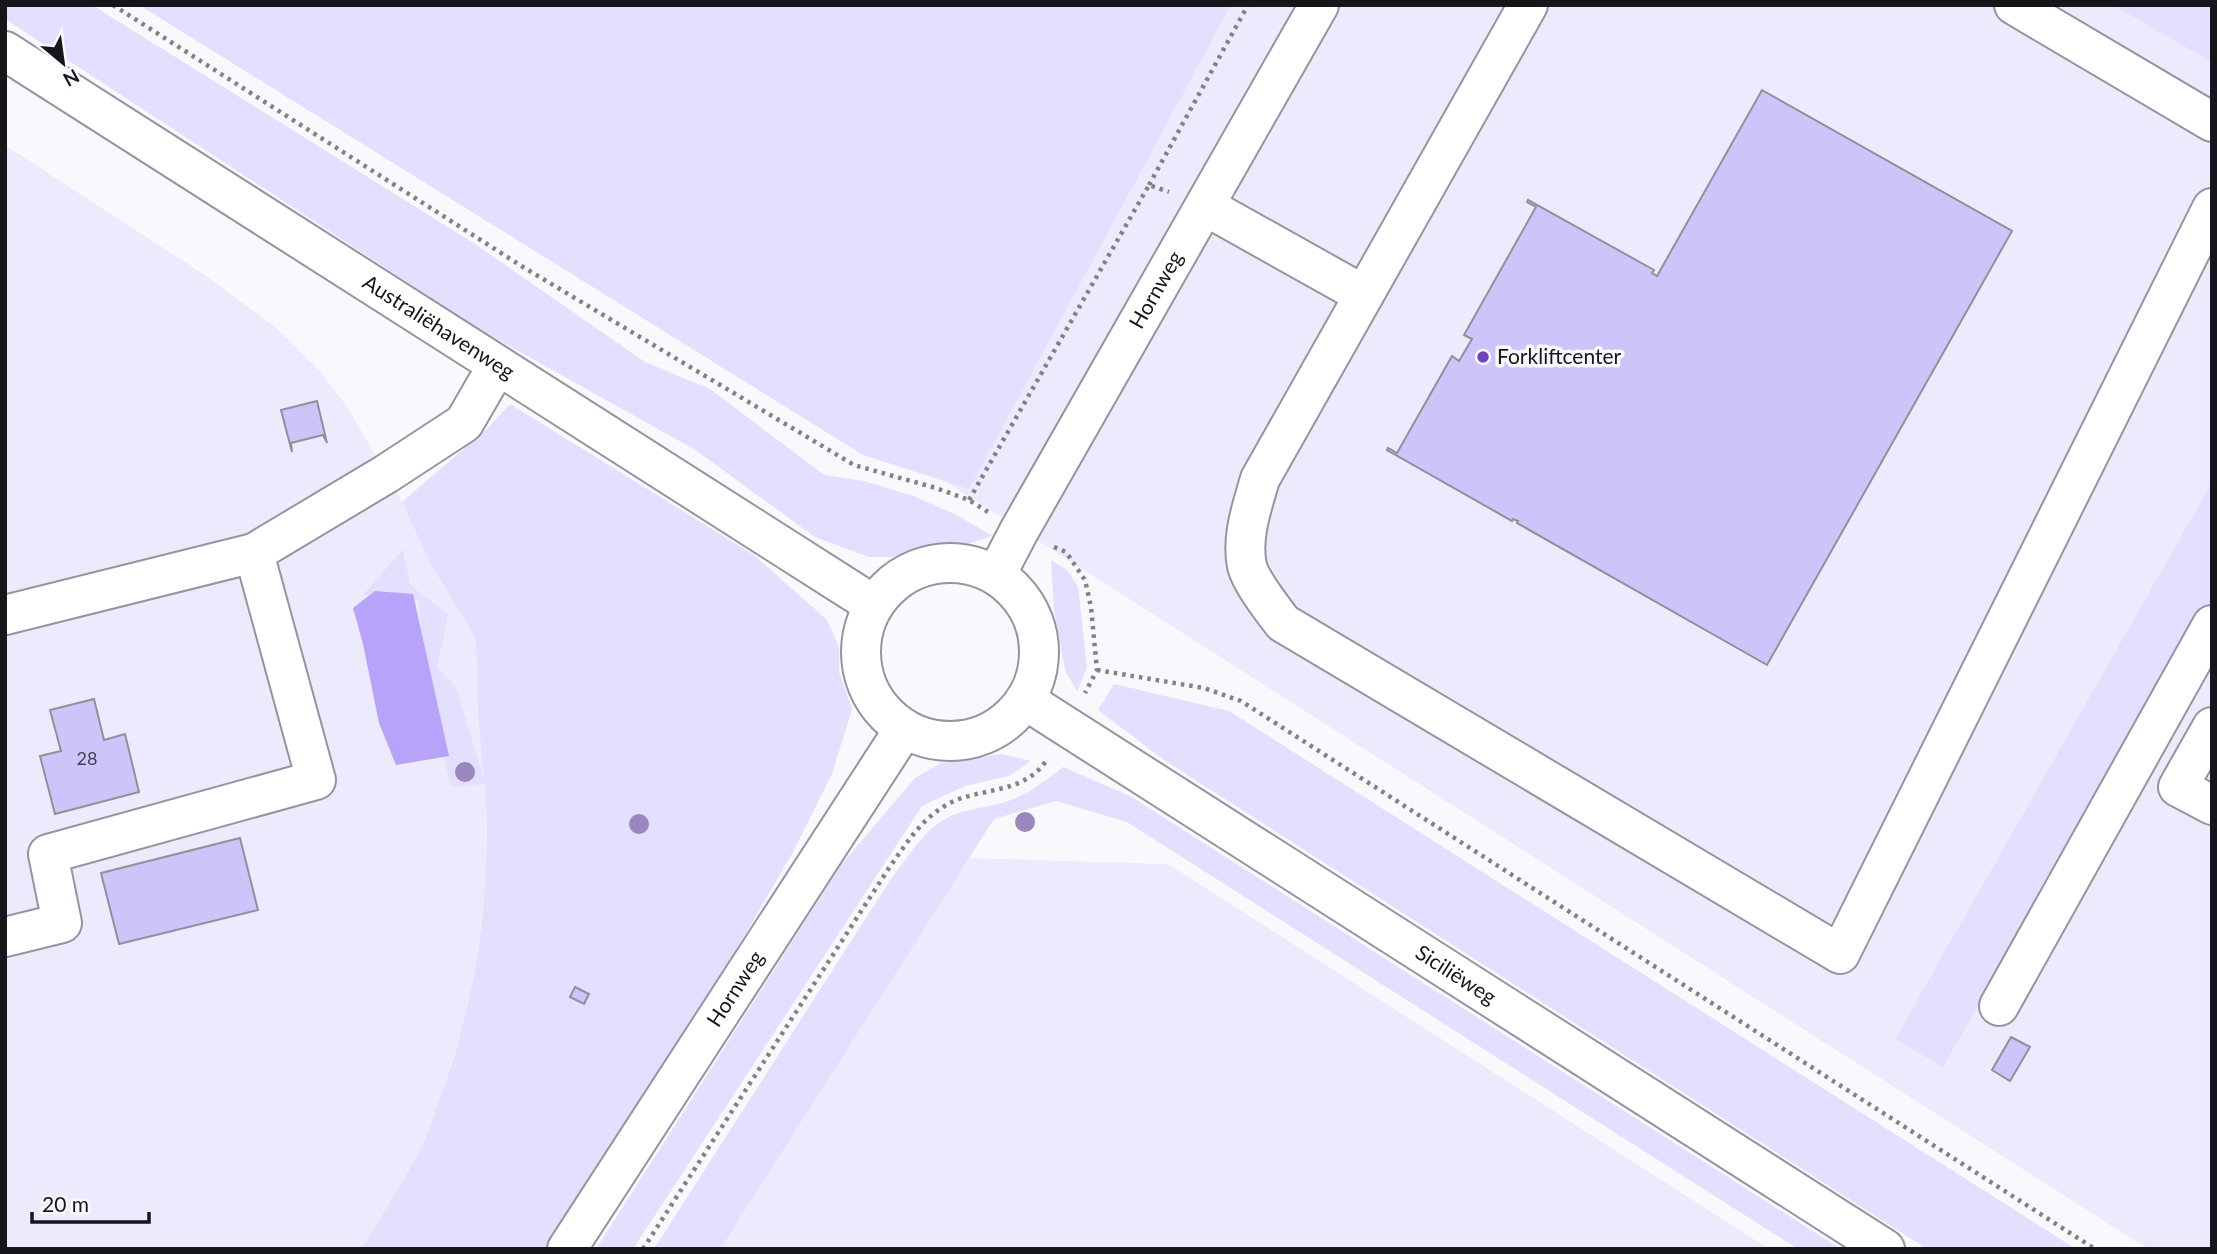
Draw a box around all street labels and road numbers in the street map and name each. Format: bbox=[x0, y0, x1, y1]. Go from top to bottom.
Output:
street label: Hornweg bbox=[1123, 246, 1187, 333]
street label: Australiëhavenweg bbox=[359, 268, 520, 384]
street label: Siciliëweg bbox=[1412, 939, 1502, 1009]
street label: Hornweg bbox=[701, 945, 768, 1031]

